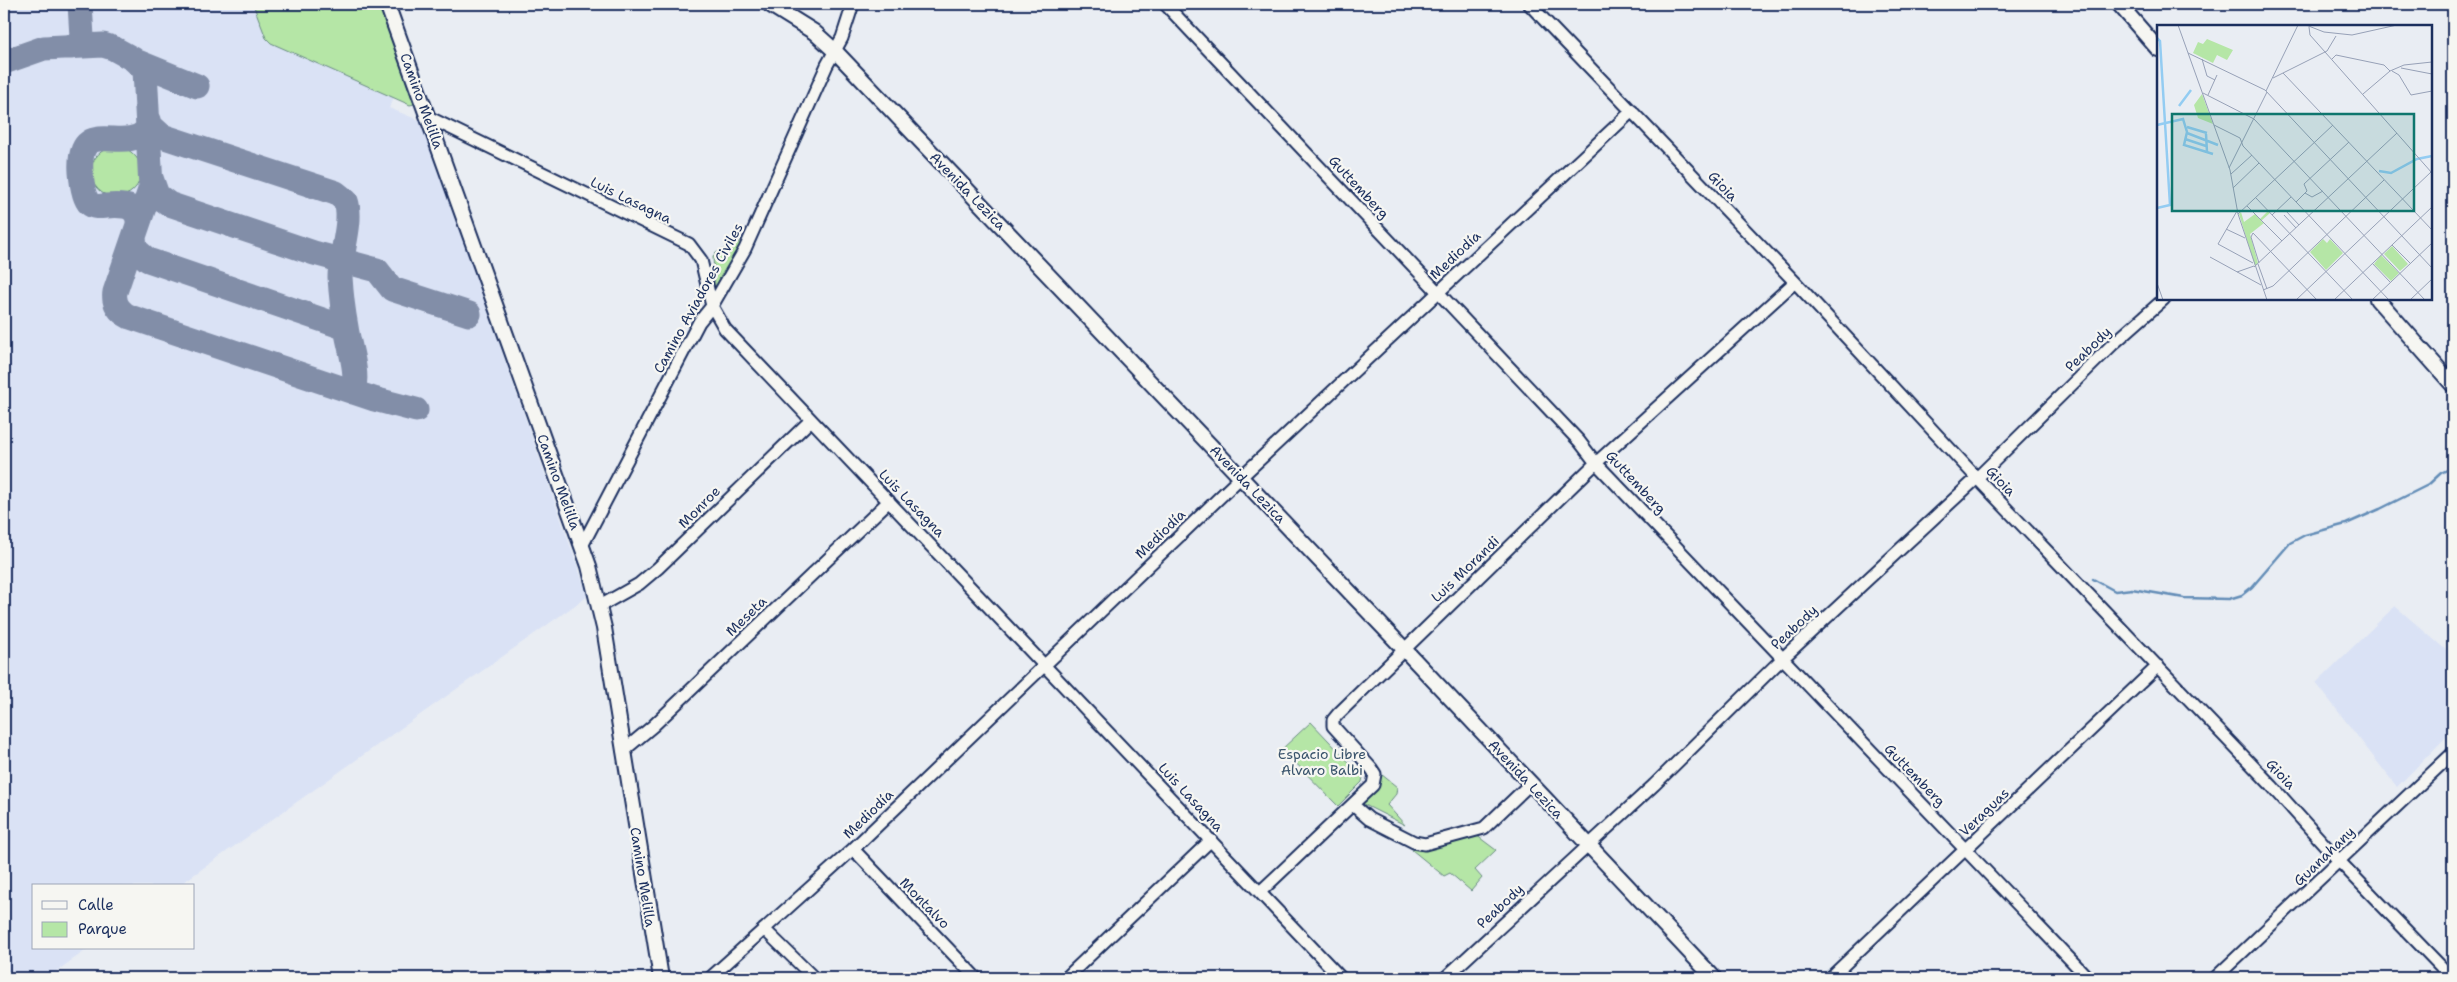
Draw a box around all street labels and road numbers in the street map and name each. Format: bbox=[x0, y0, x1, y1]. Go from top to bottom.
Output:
street label: Camino Melilla bbox=[396, 51, 448, 152]
street label: Avenida Lezica bbox=[926, 148, 1010, 234]
street label: Guttemberg bbox=[1325, 151, 1393, 223]
street label: Gioia bbox=[1704, 167, 1742, 205]
street label: Luis Lasagna bbox=[588, 173, 675, 227]
street label: Camino Aviadores Civiles bbox=[649, 220, 747, 376]
street label: Mediodía bbox=[1426, 227, 1485, 283]
street label: Peabody bbox=[2061, 323, 2115, 375]
street label: Camino Melilla bbox=[533, 432, 585, 533]
street label: Avenida Lezica bbox=[1206, 441, 1290, 527]
street label: Guttemberg bbox=[1602, 446, 1670, 518]
street label: Gioia bbox=[1982, 462, 2020, 500]
street label: Luis Lasagna bbox=[875, 465, 949, 541]
street label: Monroe bbox=[674, 482, 724, 532]
street label: Mediodía bbox=[1131, 505, 1189, 563]
street label: Luis Morandi bbox=[1427, 532, 1503, 606]
street label: Meseta bbox=[722, 592, 770, 640]
street label: Peabody bbox=[1767, 601, 1821, 653]
street label: Avenida Lezica bbox=[1485, 736, 1568, 823]
street label: Guttemberg bbox=[1881, 740, 1949, 810]
street label: Gioia bbox=[2262, 755, 2300, 793]
street label: Luis Lasagna bbox=[1154, 759, 1228, 835]
street label: Veraguas bbox=[1955, 784, 2013, 840]
street label: Mediodía bbox=[839, 785, 897, 843]
street label: Guanahany bbox=[2290, 822, 2358, 890]
street label: Camino Melilla bbox=[626, 826, 660, 928]
street label: Montalvo bbox=[896, 874, 954, 932]
street label: Peabody bbox=[1473, 880, 1527, 932]

